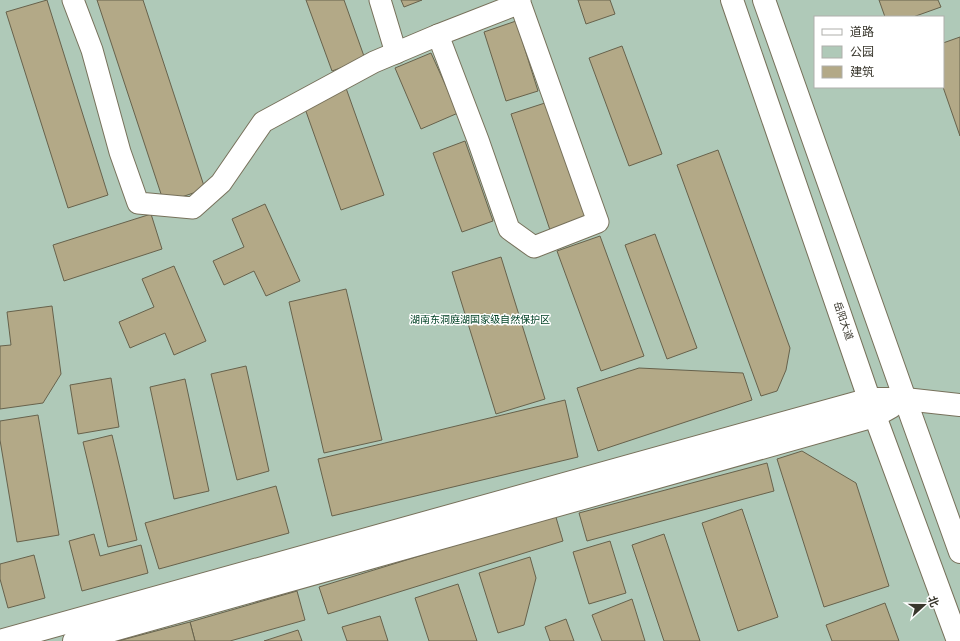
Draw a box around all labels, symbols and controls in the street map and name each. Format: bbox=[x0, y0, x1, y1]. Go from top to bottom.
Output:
legend bbox=[814, 16, 944, 88]
text: 道路 bbox=[850, 25, 874, 40]
text: 公园 bbox=[850, 45, 874, 60]
text: 建筑 bbox=[850, 65, 874, 80]
street label: 岳阳大道 bbox=[831, 300, 855, 342]
park label: 湖南东洞庭湖国家级自然保护区 bbox=[410, 314, 550, 326]
north arrow bbox=[904, 585, 944, 625]
text: 北 bbox=[925, 594, 941, 609]

